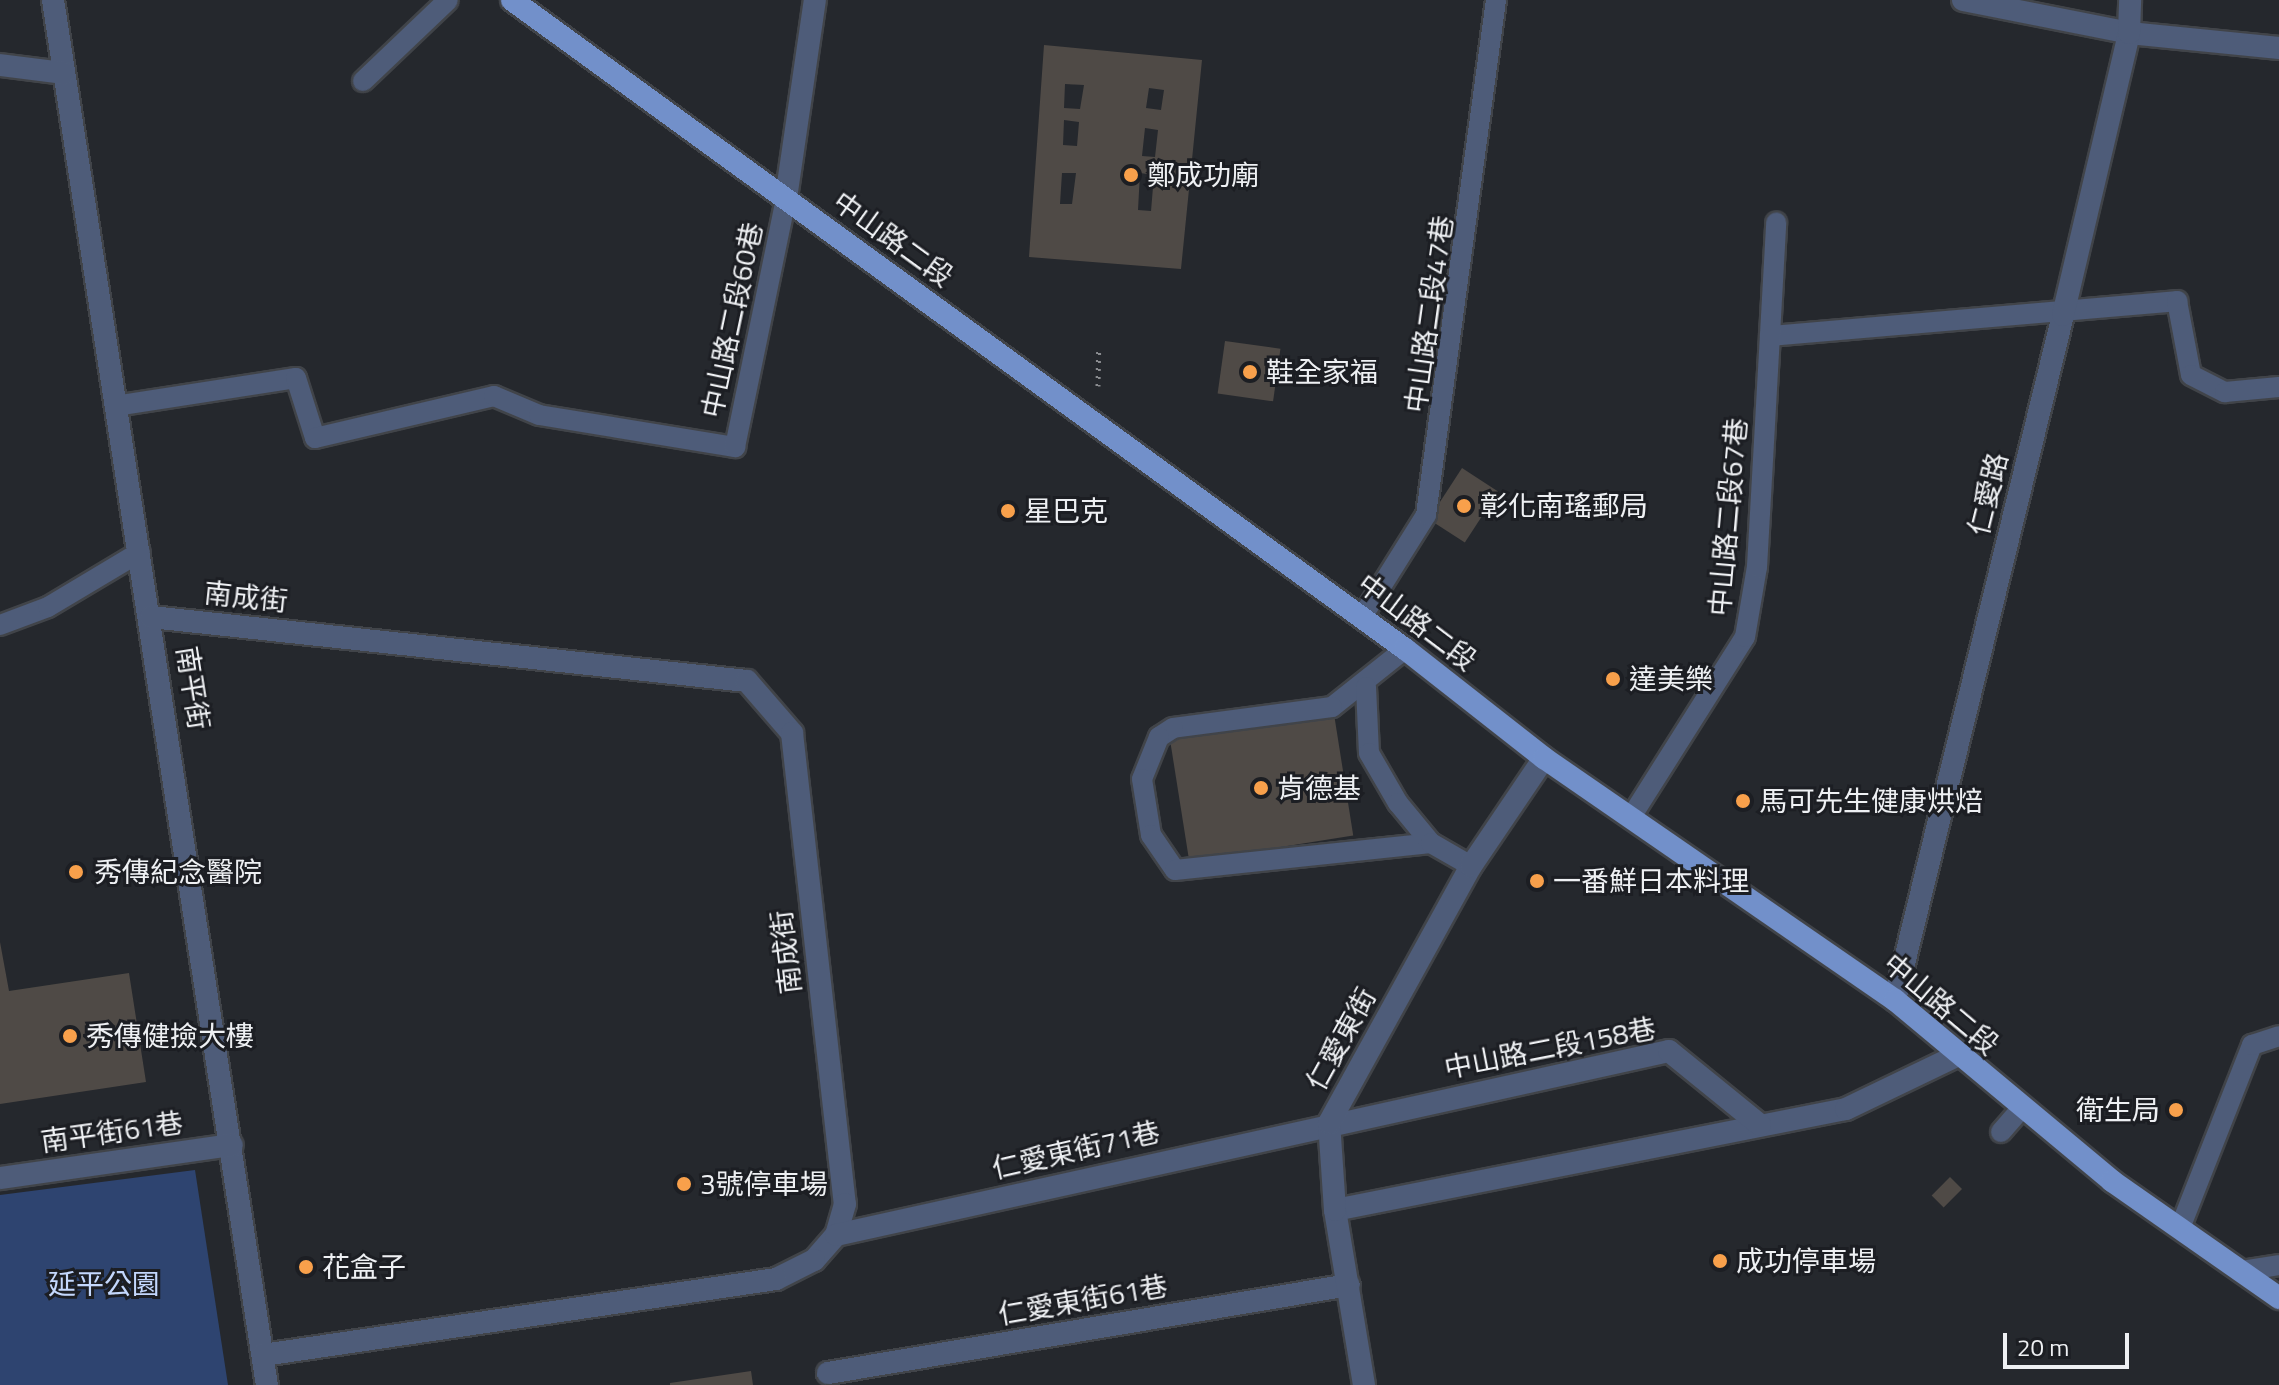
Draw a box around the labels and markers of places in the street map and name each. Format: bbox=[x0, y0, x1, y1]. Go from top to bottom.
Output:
place label: 鄭成功廟 bbox=[1147, 158, 1259, 192]
marker: 鄭成功廟 bbox=[1122, 166, 1140, 184]
place label: 鞋全家福 bbox=[1266, 355, 1378, 389]
marker: 鞋全家福 bbox=[1241, 363, 1259, 381]
place label: 彰化南瑤郵局 bbox=[1480, 489, 1648, 523]
place label: 星巴克 bbox=[1024, 494, 1108, 528]
marker: 彰化南瑤郵局 bbox=[1455, 497, 1473, 515]
marker: 星巴克 bbox=[999, 502, 1017, 520]
place label: 達美樂 bbox=[1629, 662, 1713, 696]
marker: 達美樂 bbox=[1604, 670, 1622, 688]
place label: 肯德基 bbox=[1277, 771, 1361, 805]
marker: 肯德基 bbox=[1252, 779, 1270, 797]
place label: 馬可先生健康烘焙 bbox=[1759, 784, 1983, 818]
marker: 馬可先生健康烘焙 bbox=[1734, 792, 1752, 810]
place label: 秀傳紀念醫院 bbox=[94, 855, 262, 889]
marker: 秀傳紀念醫院 bbox=[65, 861, 87, 883]
place label: 一番鮮日本料理 bbox=[1553, 864, 1749, 898]
marker: 一番鮮日本料理 bbox=[1528, 872, 1546, 890]
place label: 秀傳健撿大樓 bbox=[86, 1019, 254, 1053]
marker: 秀傳健撿大樓 bbox=[61, 1027, 79, 1045]
place label: 衛生局 bbox=[2076, 1093, 2160, 1127]
marker: 衛生局 bbox=[2167, 1101, 2185, 1119]
place label: 3號停車場 bbox=[700, 1167, 828, 1201]
marker: 3號停車場 bbox=[675, 1175, 693, 1193]
place label: 成功停車場 bbox=[1736, 1244, 1876, 1278]
place label: 花盒子 bbox=[322, 1250, 406, 1284]
marker: 成功停車場 bbox=[1711, 1252, 1729, 1270]
marker: 花盒子 bbox=[297, 1258, 315, 1276]

